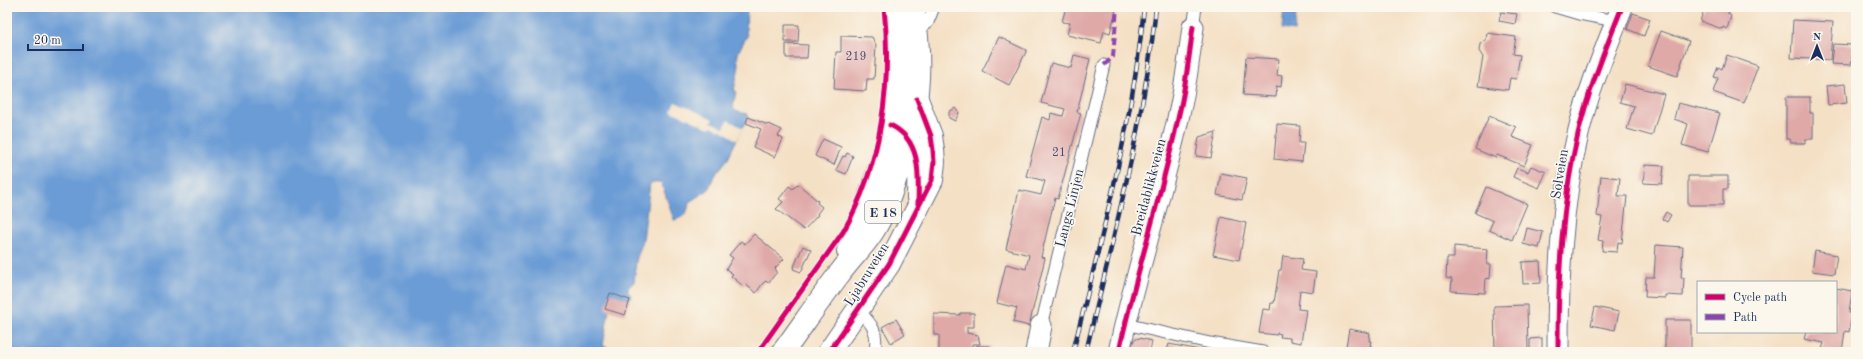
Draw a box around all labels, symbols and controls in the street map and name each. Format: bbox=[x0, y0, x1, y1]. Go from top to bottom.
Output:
scale bar bbox=[28, 26, 83, 52]
north arrow bbox=[1797, 26, 1837, 66]
text: N bbox=[1813, 32, 1822, 43]
text: 20 m bbox=[34, 35, 61, 47]
house number: 219 bbox=[846, 51, 866, 63]
street label: Breidablikkveien bbox=[1129, 137, 1169, 237]
house number: 21 bbox=[1052, 147, 1066, 159]
street label: Solveien bbox=[1549, 148, 1571, 200]
street label: Langs Linjen bbox=[1053, 167, 1087, 249]
road number: E 18 bbox=[865, 201, 901, 223]
street label: Ljabruveien bbox=[842, 240, 892, 309]
legend bbox=[1697, 281, 1837, 333]
text: Cycle path bbox=[1733, 292, 1788, 304]
text: Path bbox=[1733, 312, 1758, 324]

